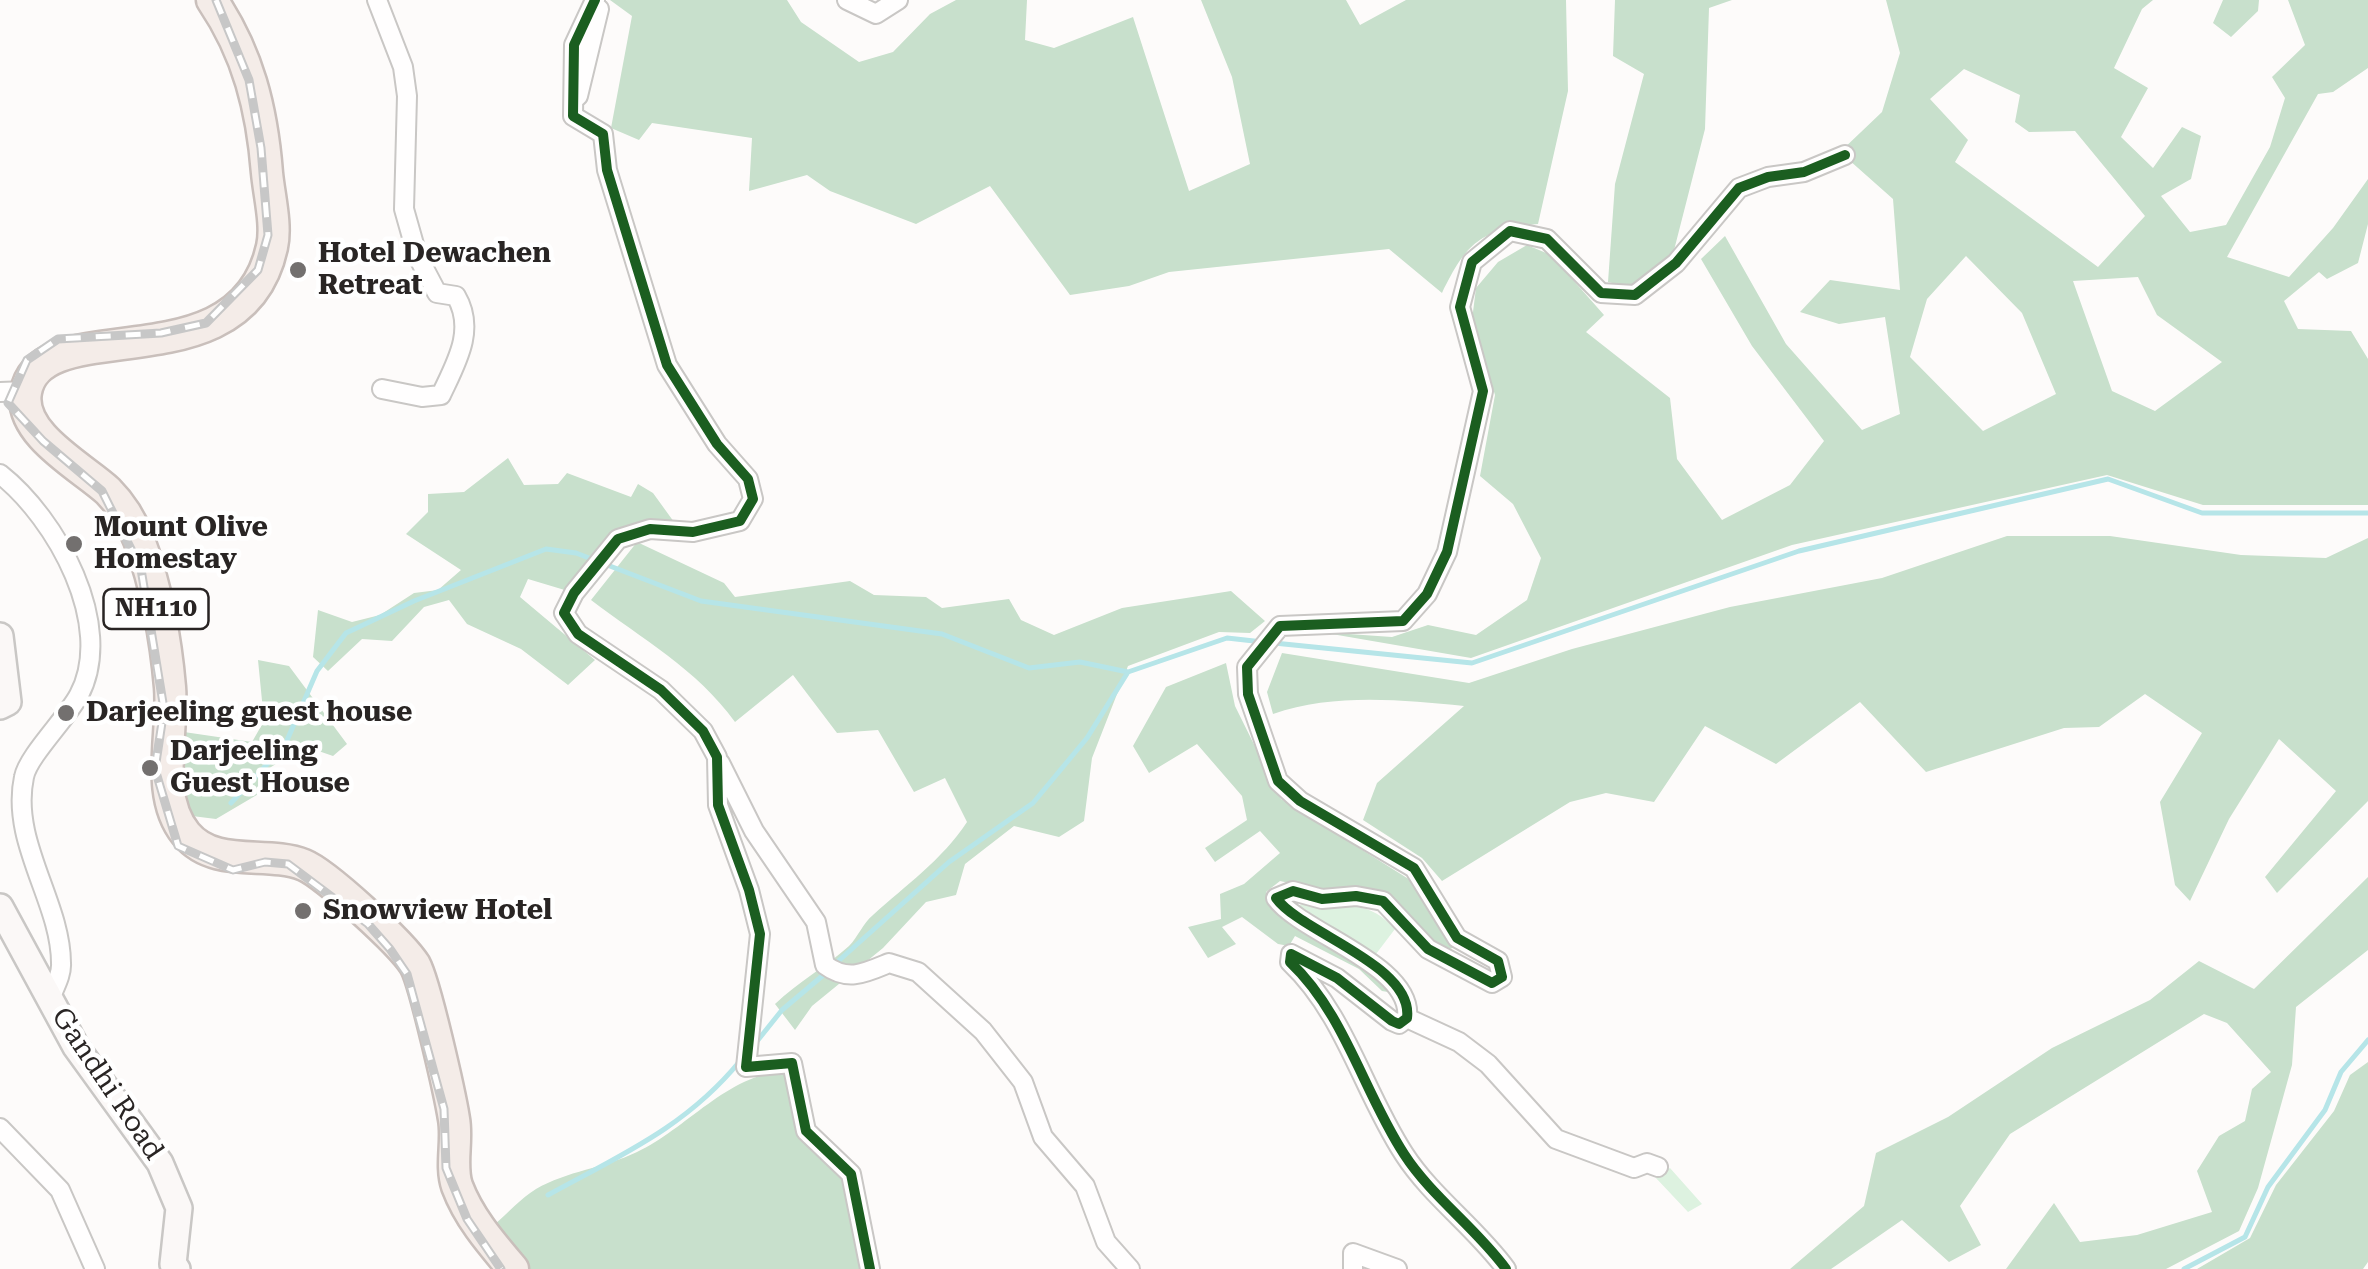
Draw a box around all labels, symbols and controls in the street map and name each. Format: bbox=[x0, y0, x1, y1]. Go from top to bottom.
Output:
place label: Hotel Dewachen Retreat bbox=[318, 237, 551, 303]
marker: Hotel Dewachen Retreat bbox=[287, 259, 309, 281]
place label: Mount Olive Homestay bbox=[94, 511, 268, 577]
marker: Mount Olive Homestay bbox=[63, 533, 85, 555]
road number: NH110 bbox=[104, 589, 208, 629]
place label: Darjeeling guest house bbox=[86, 696, 412, 730]
marker: Darjeeling guest house bbox=[55, 702, 77, 724]
place label: Darjeeling Guest House bbox=[170, 735, 350, 801]
marker: Darjeeling Guest House bbox=[139, 757, 161, 779]
place label: Snowview Hotel bbox=[323, 894, 552, 928]
marker: Snowview Hotel bbox=[292, 900, 314, 922]
street label: Gandhi Road bbox=[44, 1002, 170, 1166]

